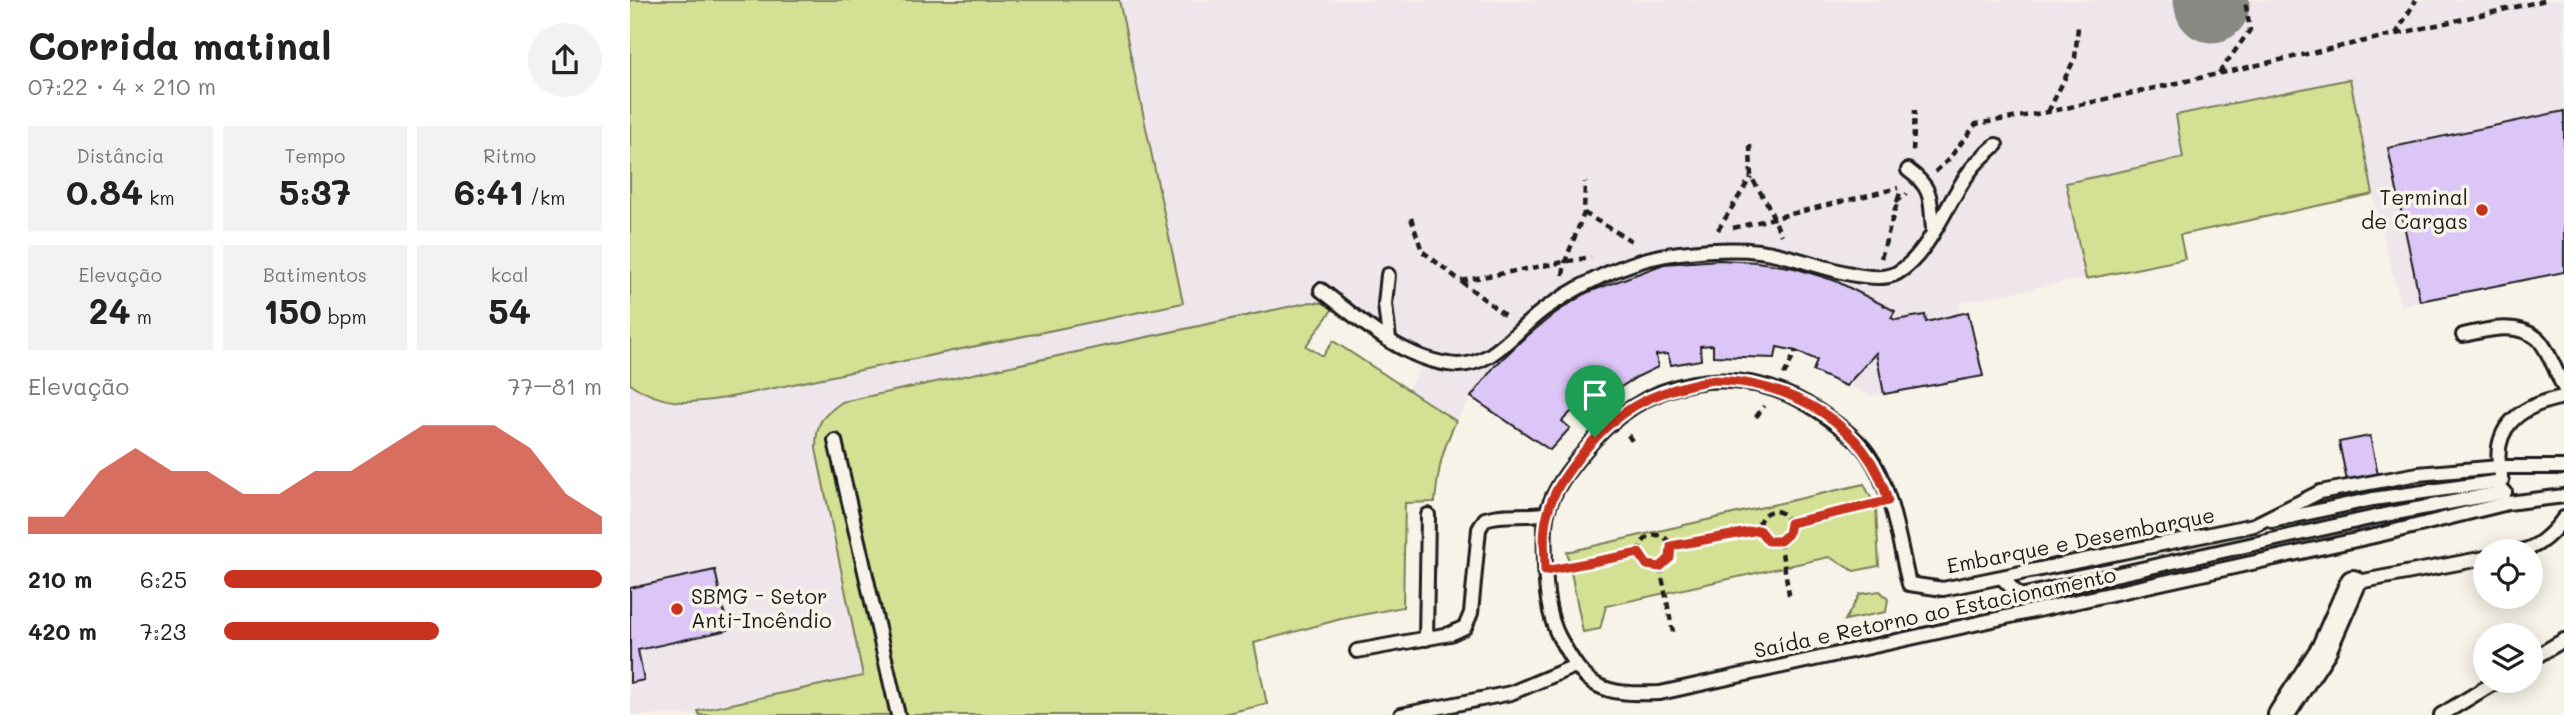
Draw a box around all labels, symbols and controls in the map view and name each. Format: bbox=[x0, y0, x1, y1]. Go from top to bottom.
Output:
text: Corrida matinal bbox=[28, 20, 331, 70]
button: share bbox=[528, 23, 602, 97]
text: 07:22 · 4 × 210 m bbox=[28, 71, 216, 101]
text: Distância bbox=[77, 143, 164, 168]
text: Tempo bbox=[285, 143, 345, 168]
text: Ritmo bbox=[483, 143, 536, 168]
text: 0.84 bbox=[66, 168, 143, 214]
text: 5:37 bbox=[279, 168, 351, 214]
text: 6:41 bbox=[454, 168, 524, 214]
place label: Terminal de Cargas bbox=[2361, 183, 2468, 234]
text: km bbox=[143, 185, 175, 210]
text: /km bbox=[524, 185, 565, 210]
marker: Terminal de Cargas bbox=[2474, 202, 2490, 218]
text: Elevação bbox=[79, 262, 162, 287]
text: Batimentos bbox=[263, 262, 367, 287]
text: kcal bbox=[491, 262, 529, 287]
text: 24 bbox=[89, 287, 131, 333]
text: 150 bbox=[263, 287, 322, 333]
text: 54 bbox=[488, 287, 531, 333]
text: m bbox=[131, 304, 152, 329]
text: bpm bbox=[322, 304, 367, 329]
pin bbox=[1565, 365, 1625, 437]
text: Elevação bbox=[28, 371, 129, 401]
text: 77–81 m bbox=[508, 371, 602, 401]
icon: arrive bbox=[1576, 376, 1614, 414]
street label: Embarque e Desembarque bbox=[1944, 500, 2217, 579]
map controls bbox=[2473, 539, 2543, 693]
button: locate bbox=[2473, 539, 2543, 609]
street label: Saída e Retorno ao Estacionamento bbox=[1751, 560, 2118, 663]
text: 210 m bbox=[28, 564, 92, 594]
text: 6:25 bbox=[140, 564, 187, 594]
place label: SBMG - Setor Anti-Incêndio bbox=[691, 582, 832, 633]
marker: SBMG - Setor Anti-Incêndio bbox=[669, 601, 685, 617]
text: 420 m bbox=[28, 616, 97, 646]
text: 7:23 bbox=[140, 616, 186, 646]
button: layers bbox=[2473, 623, 2543, 693]

